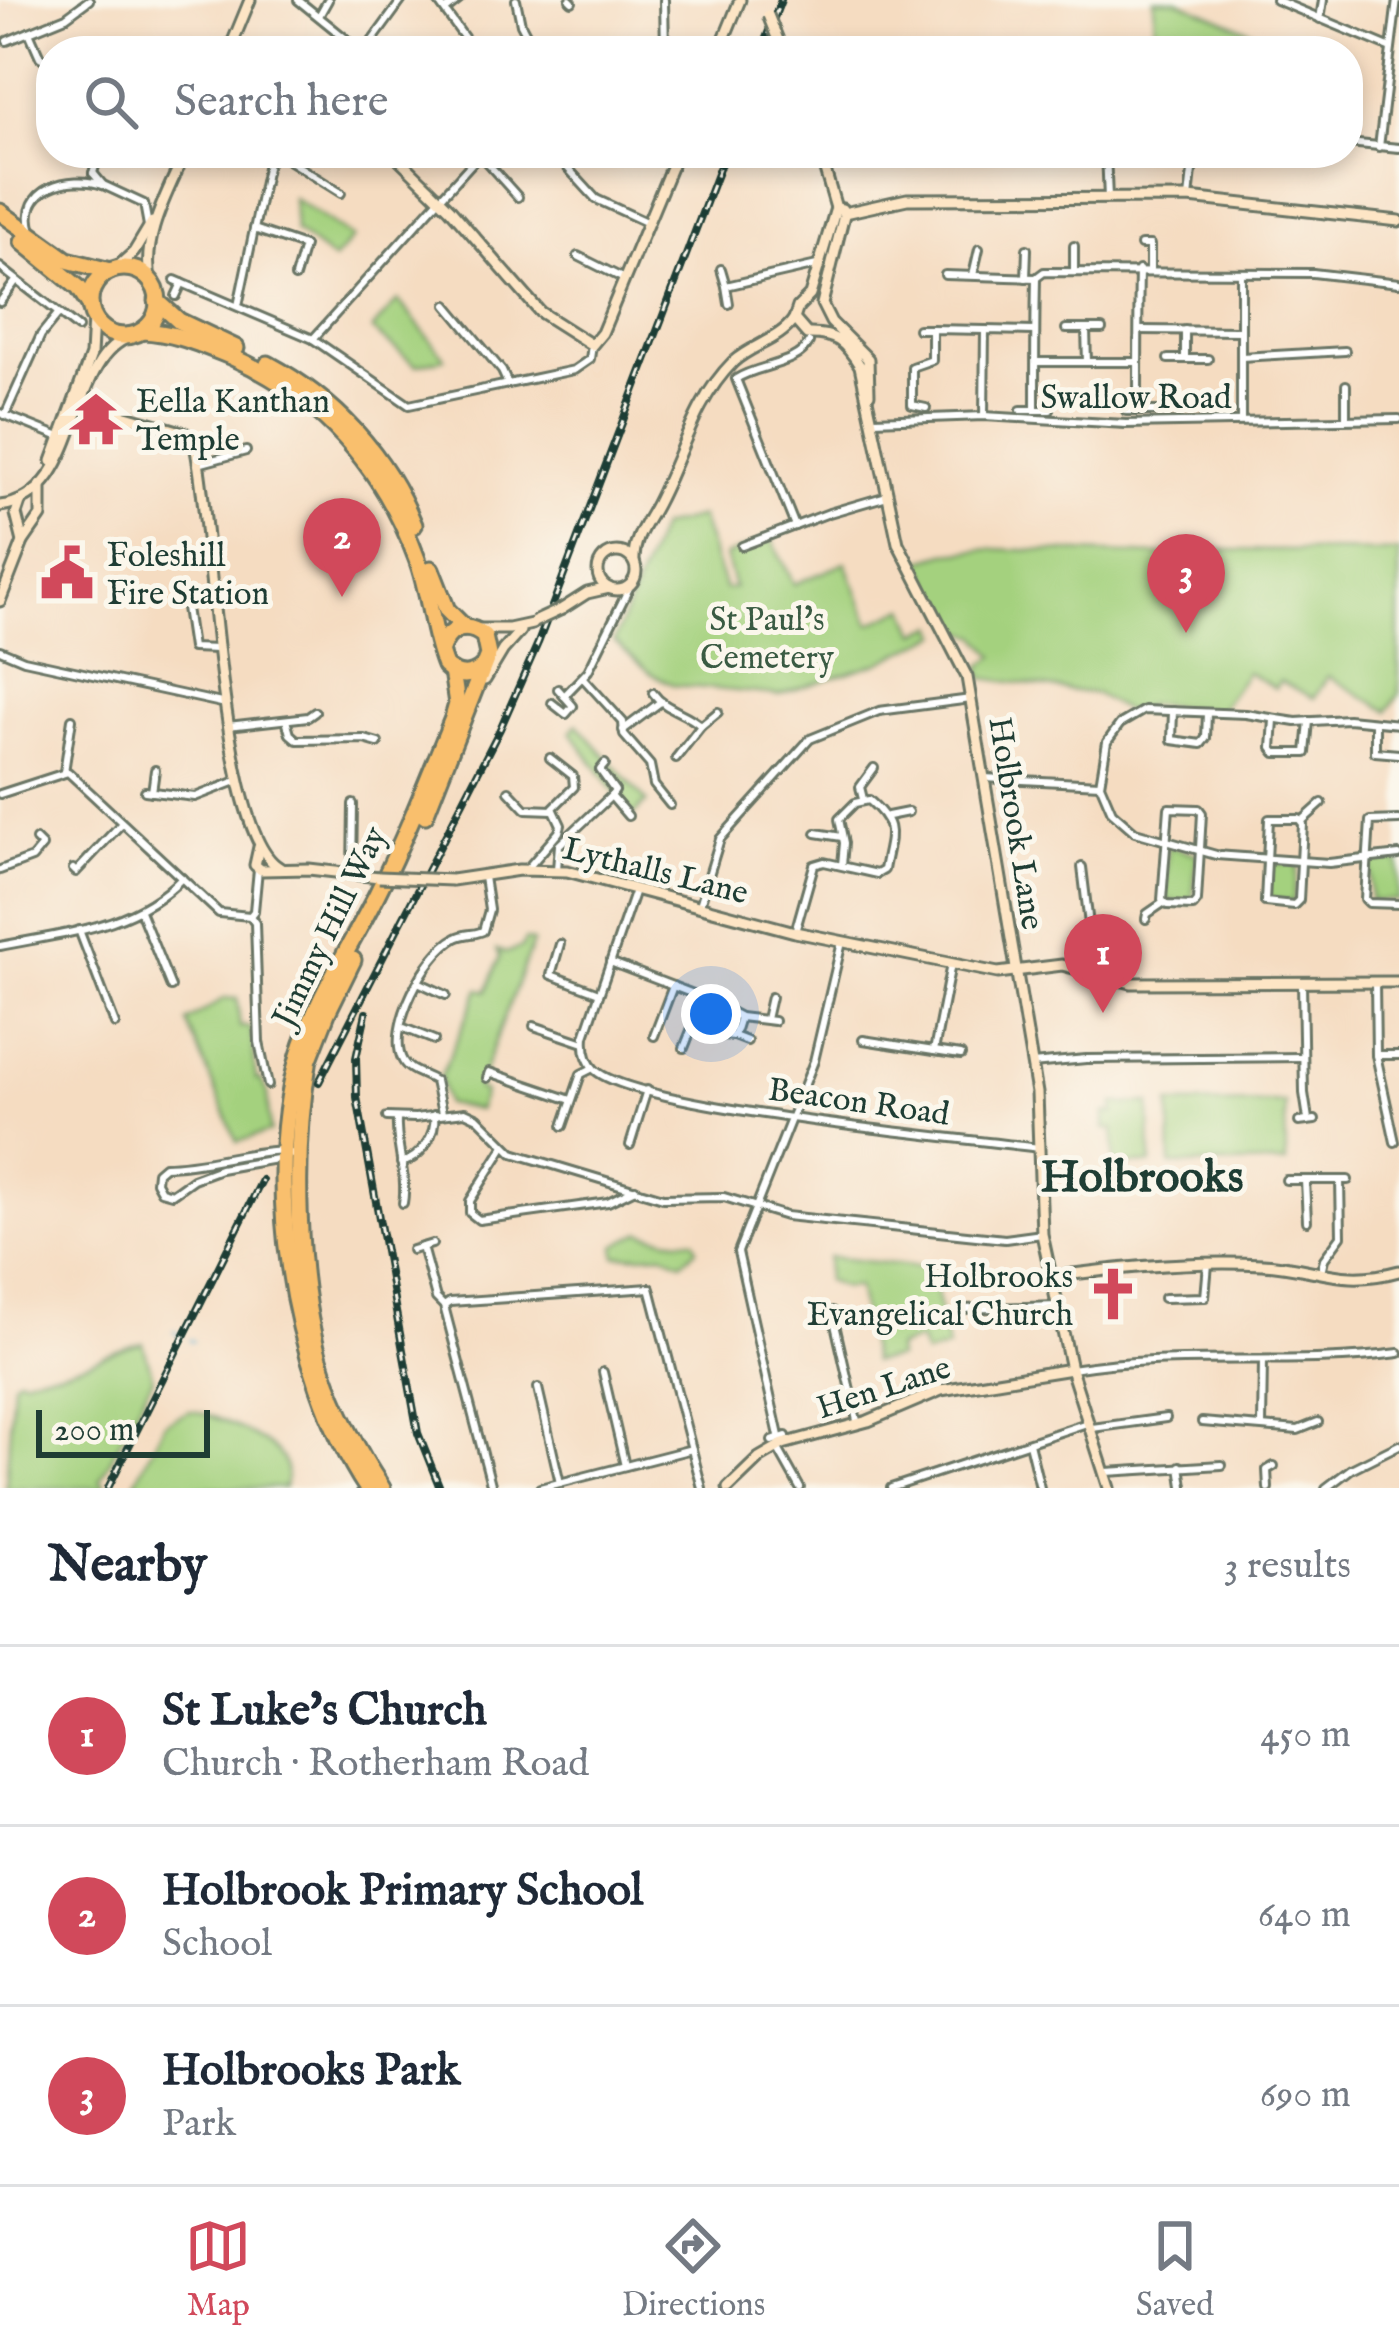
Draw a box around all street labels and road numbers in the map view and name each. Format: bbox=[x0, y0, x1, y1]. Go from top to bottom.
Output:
street label: Swallow Road bbox=[1040, 378, 1232, 420]
street label: Holbrook Lane bbox=[977, 714, 1053, 933]
street label: Jimmy Hill Way bbox=[262, 819, 398, 1038]
street label: Lythalls Lane bbox=[558, 829, 752, 915]
street label: Beacon Road bbox=[765, 1069, 952, 1137]
street label: Hen Lane bbox=[812, 1348, 956, 1430]

